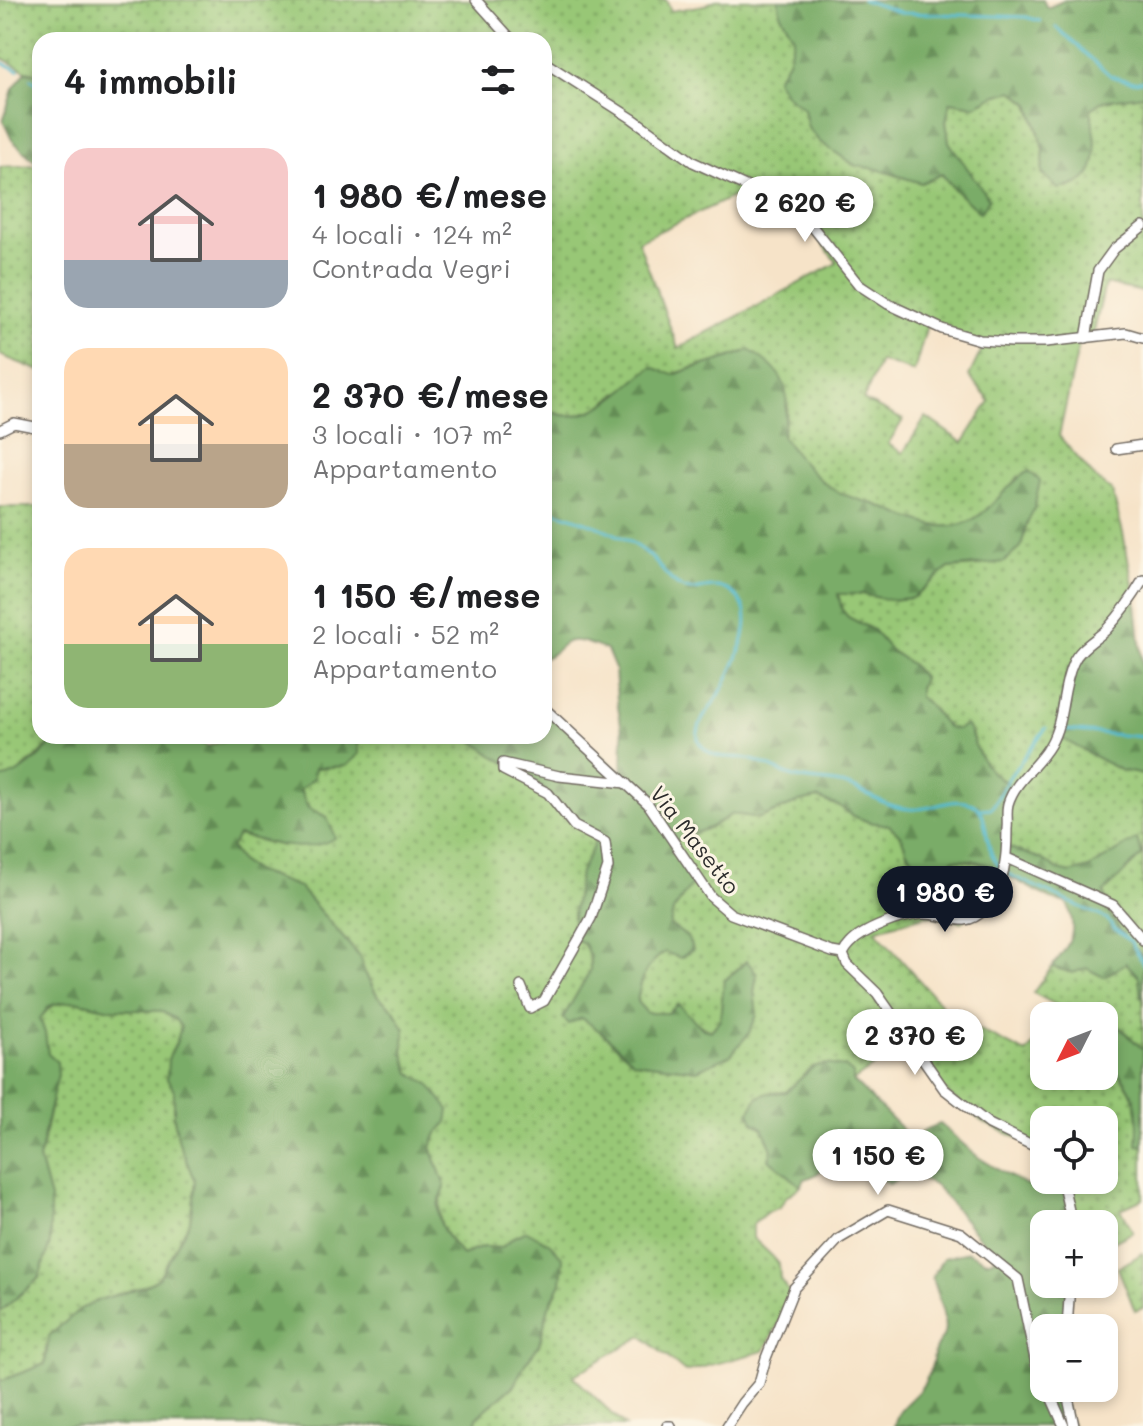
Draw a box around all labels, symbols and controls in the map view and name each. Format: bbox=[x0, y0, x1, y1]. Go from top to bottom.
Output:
text: 4 immobili bbox=[64, 58, 238, 103]
icon: filters bbox=[476, 58, 520, 102]
text: 1 980 €/mese bbox=[312, 172, 547, 217]
pin: 2 620 € bbox=[731, 176, 879, 244]
icon: home bbox=[128, 180, 224, 276]
text: 2 620 € bbox=[754, 185, 856, 219]
text: 4 locali · 124 m² bbox=[312, 217, 512, 251]
text: Contrada Vegri bbox=[312, 251, 511, 285]
text: 2 370 €/mese bbox=[312, 372, 549, 417]
icon: home bbox=[128, 380, 224, 476]
text: 3 locali · 107 m² bbox=[312, 417, 512, 451]
text: Appartamento bbox=[312, 451, 497, 485]
text: 1 150 €/mese bbox=[312, 572, 540, 617]
icon: home bbox=[128, 580, 224, 676]
text: 2 locali · 52 m² bbox=[312, 617, 499, 651]
text: Appartamento bbox=[312, 651, 497, 685]
street label: Via Masetto bbox=[644, 780, 747, 900]
pin: 1 980 € bbox=[871, 866, 1019, 934]
text: 1 980 € bbox=[895, 875, 995, 909]
north arrow bbox=[1030, 1002, 1118, 1090]
map controls bbox=[1030, 1002, 1118, 1402]
pin: 2 370 € bbox=[841, 1009, 989, 1077]
text: 2 370 € bbox=[864, 1018, 966, 1052]
button: locate bbox=[1030, 1106, 1118, 1194]
pin: 1 150 € bbox=[804, 1129, 952, 1197]
text: 1 150 € bbox=[831, 1138, 925, 1172]
button: + bbox=[1030, 1210, 1118, 1298]
button: − bbox=[1030, 1314, 1118, 1402]

